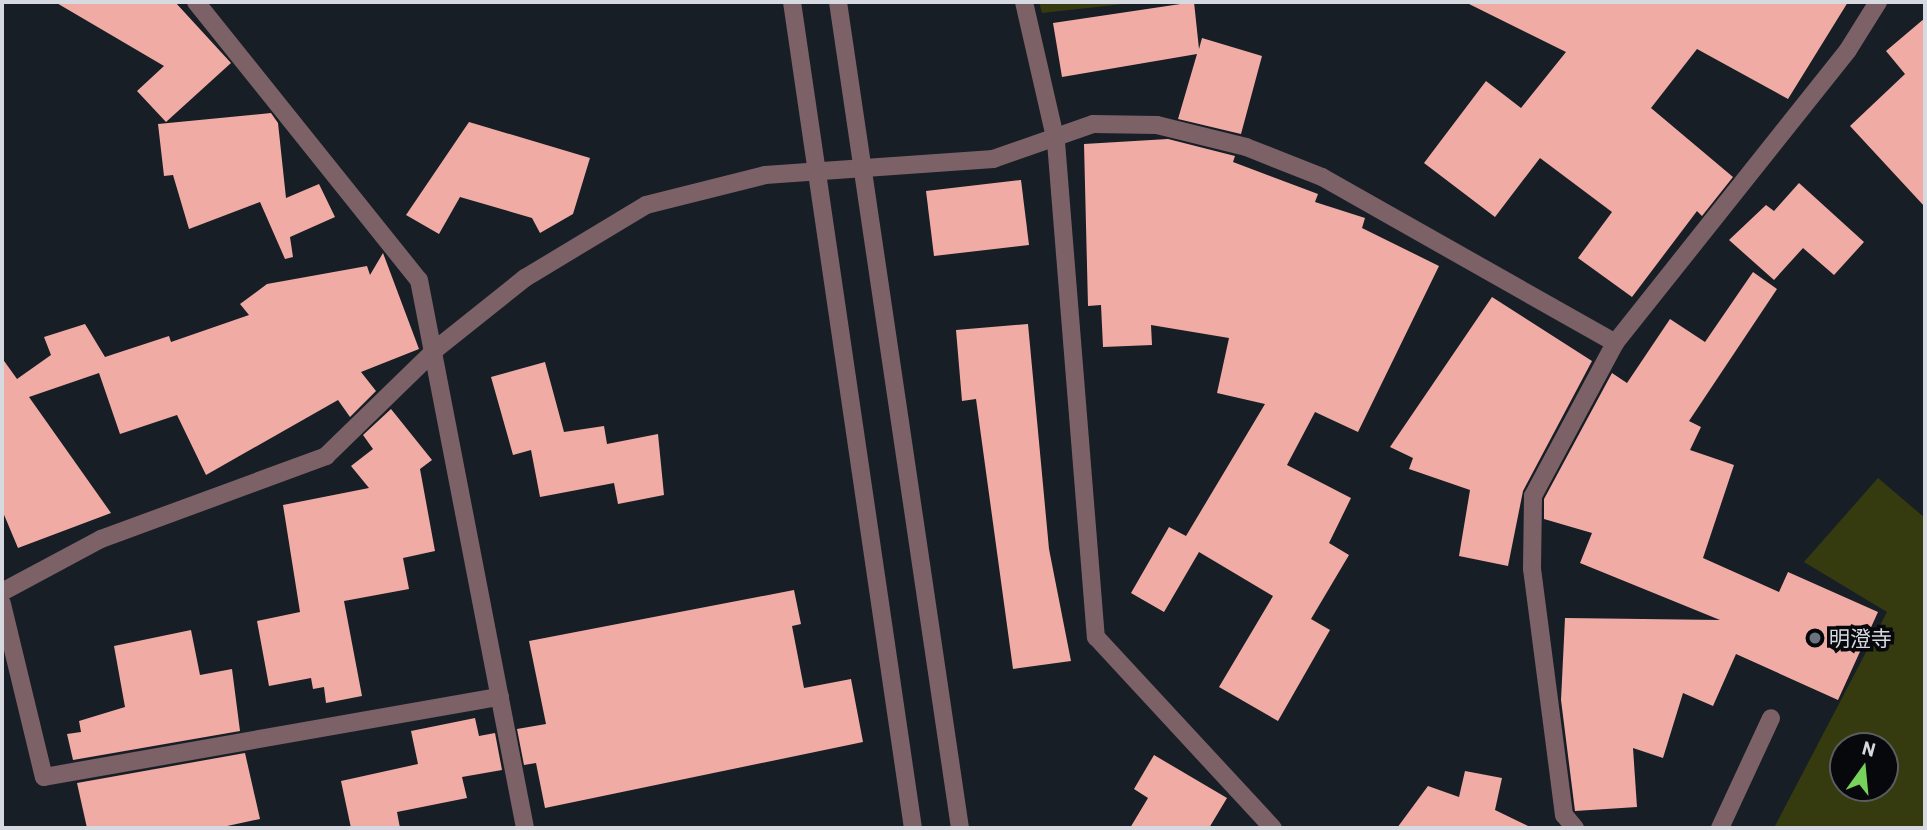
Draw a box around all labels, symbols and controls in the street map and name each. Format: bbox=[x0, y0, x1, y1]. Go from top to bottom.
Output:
place label: 明澄寺 bbox=[1829, 625, 1892, 651]
marker: 明澄寺 bbox=[1807, 630, 1823, 646]
north arrow bbox=[1829, 732, 1899, 802]
text: N bbox=[1860, 735, 1878, 761]

